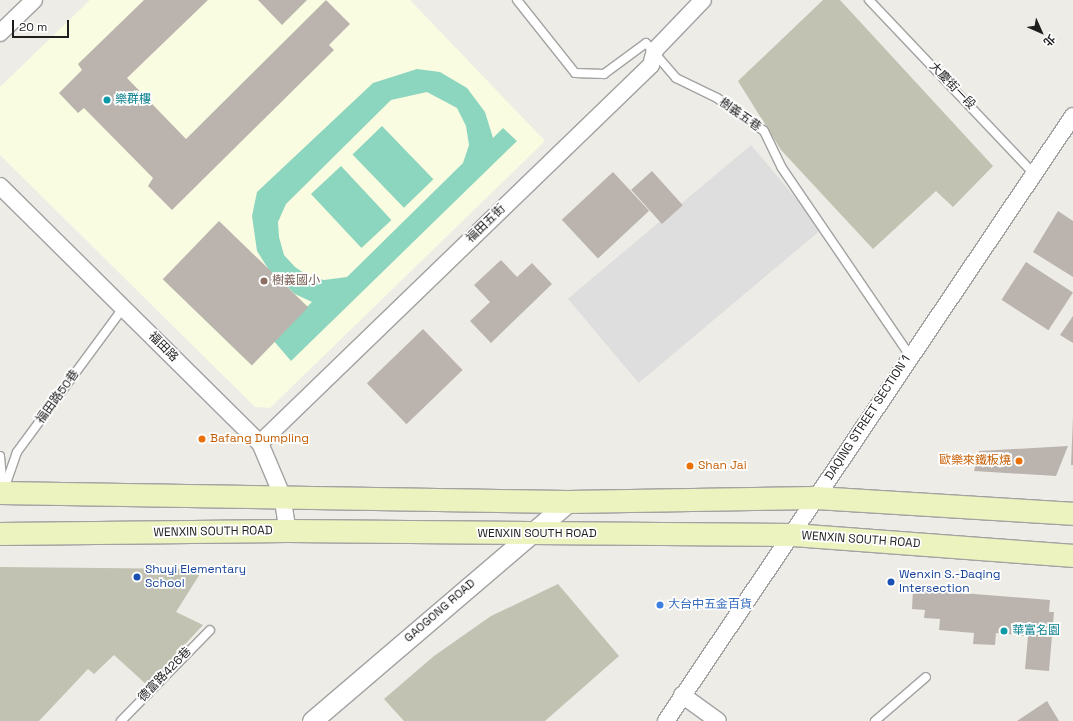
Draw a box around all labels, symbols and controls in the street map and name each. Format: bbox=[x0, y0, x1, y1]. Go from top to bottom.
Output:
scale bar bbox=[14, 12, 71, 38]
north arrow bbox=[1021, 12, 1061, 52]
text: 20 m bbox=[19, 19, 47, 35]
text: 北 bbox=[1041, 32, 1058, 49]
street label: 大慶街一段 bbox=[926, 59, 978, 113]
place label: 樂群樓 bbox=[115, 93, 151, 107]
marker: 樂群樓 bbox=[102, 95, 112, 105]
street label: 樹義五巷 bbox=[716, 95, 764, 135]
street label: 福田五街 bbox=[464, 202, 508, 246]
place label: 樹義國小 bbox=[272, 274, 320, 288]
marker: 樹義國小 bbox=[259, 276, 269, 286]
street label: 福田路 bbox=[145, 329, 181, 365]
street label: DAQING STREET SECTION 1 bbox=[822, 353, 914, 483]
street label: 福田路50巷 bbox=[34, 367, 82, 427]
place label: Bafang Dumpling bbox=[210, 432, 309, 446]
marker: Bafang Dumpling bbox=[197, 434, 207, 444]
place label: 歐樂來鐵板燒 bbox=[939, 454, 1011, 468]
marker: 歐樂來鐵板燒 bbox=[1014, 456, 1024, 466]
place label: Shan Jai bbox=[698, 459, 747, 473]
marker: Shan Jai bbox=[685, 461, 695, 471]
street label: WENXIN SOUTH ROAD bbox=[153, 524, 273, 540]
street label: WENXIN SOUTH ROAD bbox=[477, 527, 597, 541]
street label: WENXIN SOUTH ROAD bbox=[801, 529, 921, 551]
place label: Shuyi Elementary School bbox=[145, 563, 246, 591]
place label: Wenxin S.-Daqing Intersection bbox=[899, 568, 1001, 596]
marker: Shuyi Elementary School bbox=[132, 572, 142, 582]
street label: GAOGONG ROAD bbox=[402, 576, 478, 646]
marker: Wenxin S.-Daqing Intersection bbox=[886, 577, 896, 587]
place label: 大台中五金百貨 bbox=[668, 598, 752, 612]
marker: 大台中五金百貨 bbox=[655, 600, 665, 610]
place label: 華富名園 bbox=[1012, 624, 1060, 638]
marker: 華富名園 bbox=[999, 626, 1009, 636]
street label: 德富路426巷 bbox=[135, 645, 195, 705]

